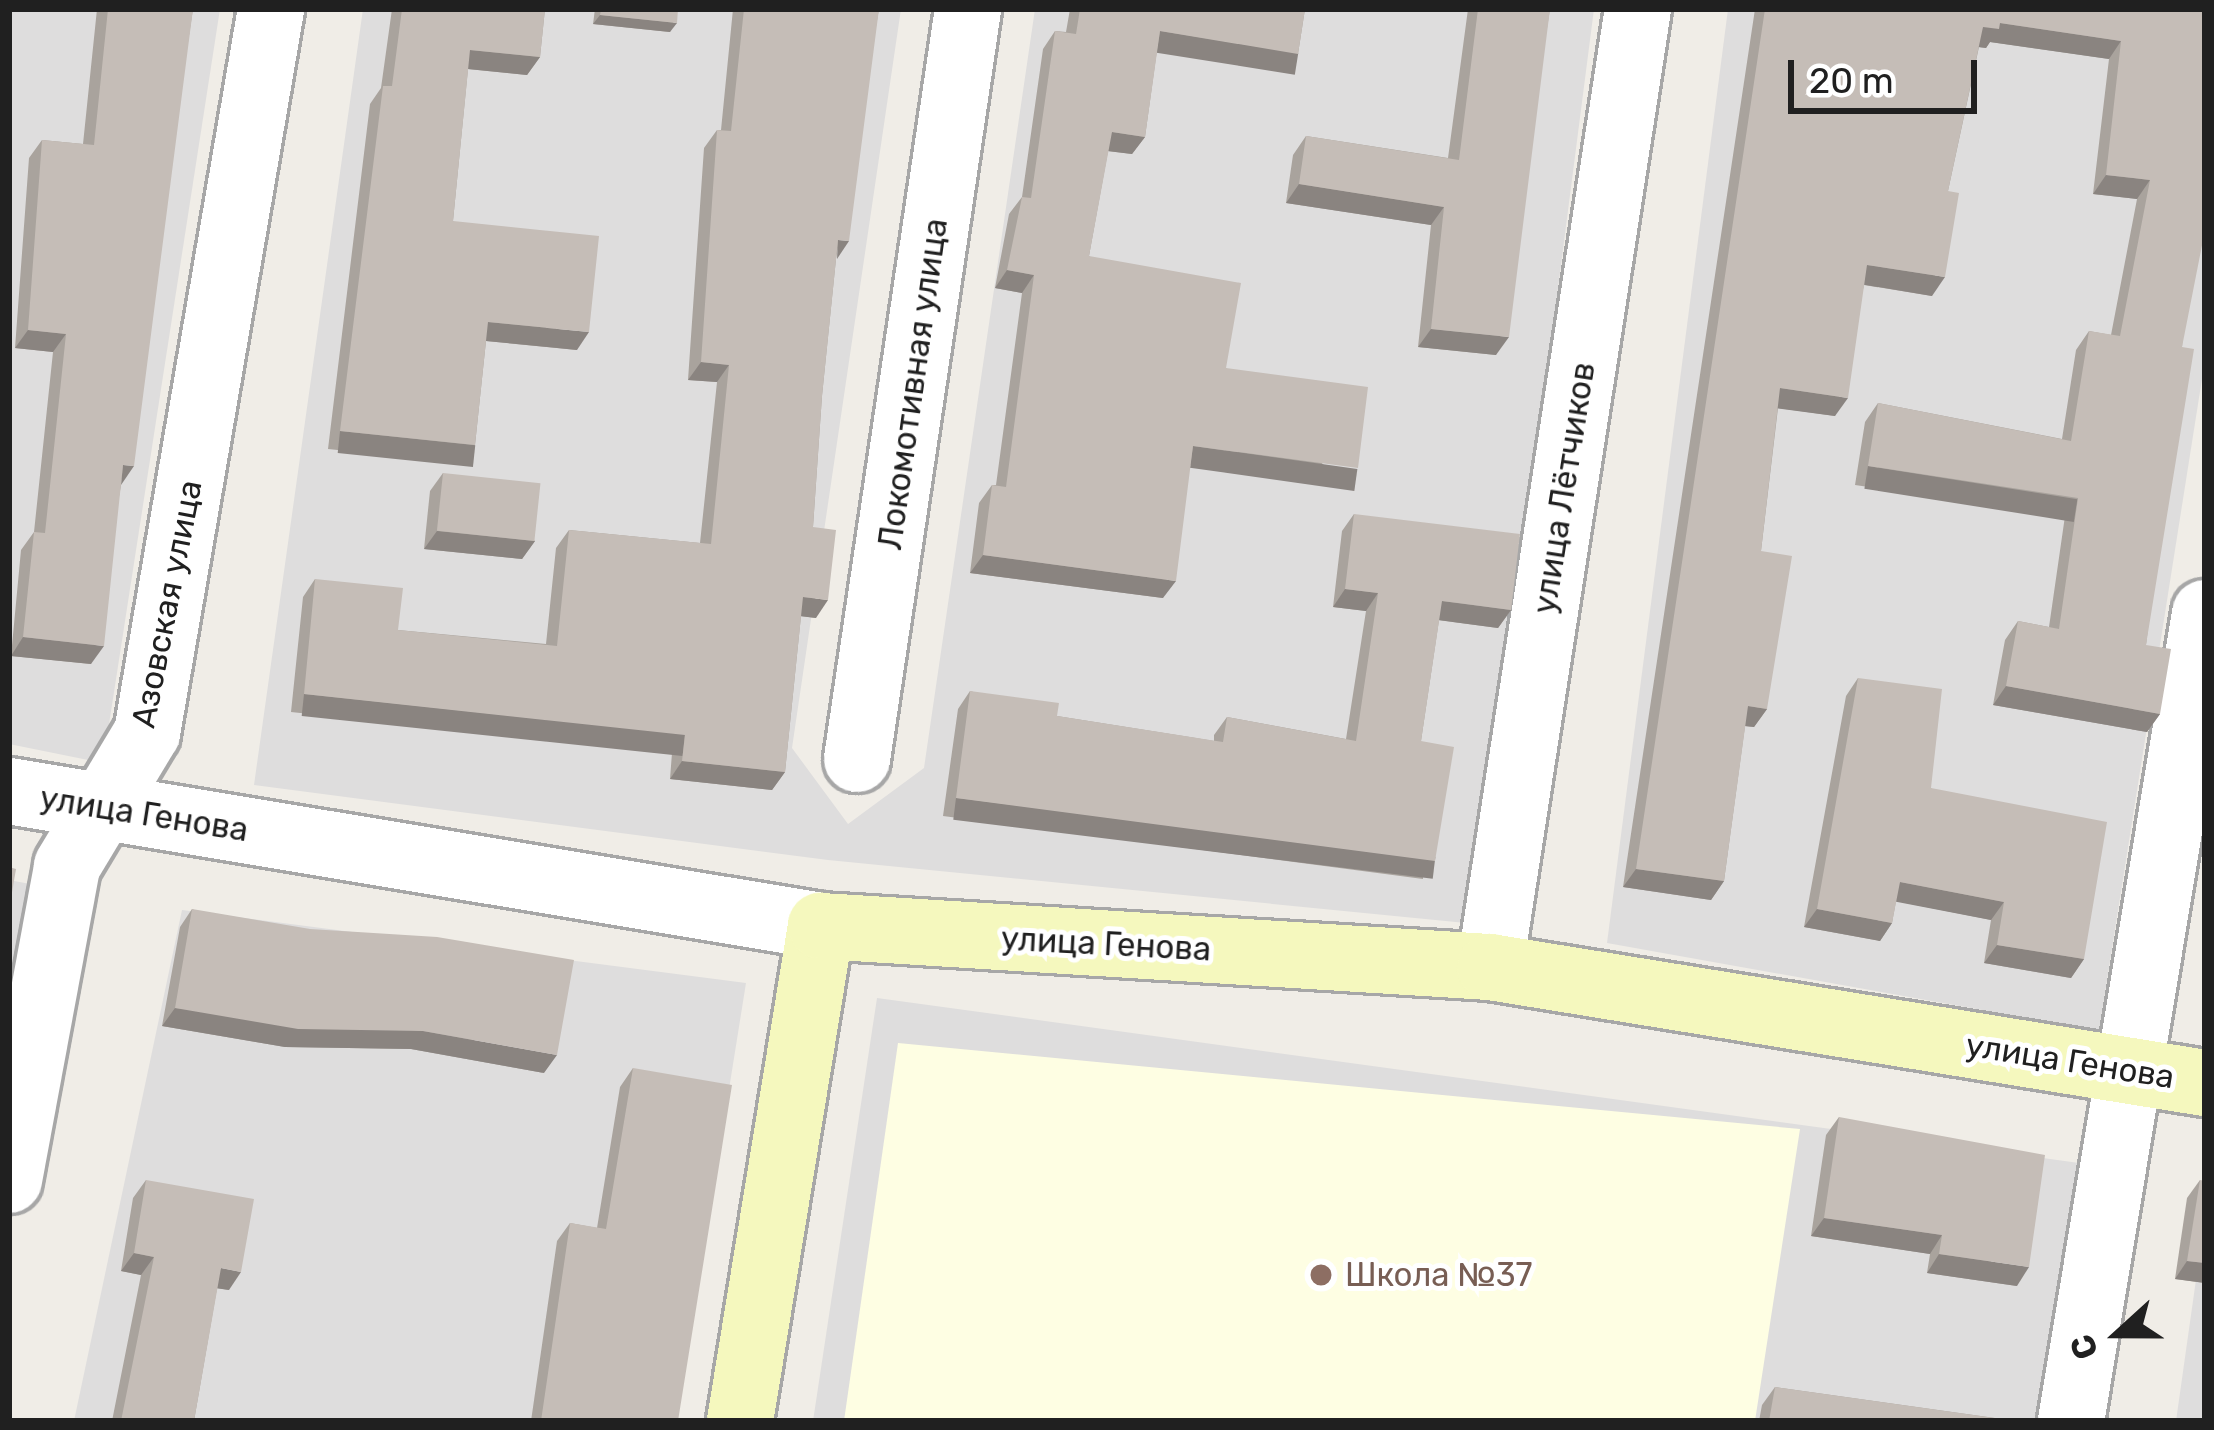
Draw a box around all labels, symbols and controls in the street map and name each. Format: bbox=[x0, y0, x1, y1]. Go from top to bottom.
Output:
scale bar bbox=[1794, 36, 1983, 110]
text: 20 m bbox=[1809, 59, 1894, 102]
street label: Локомотивная улица bbox=[870, 216, 956, 552]
street label: улица Лётчиков bbox=[1525, 359, 1603, 617]
street label: Азовская улица bbox=[124, 477, 210, 731]
street label: улица Генова bbox=[37, 778, 251, 850]
street label: улица Генова bbox=[1000, 919, 1212, 969]
street label: улица Генова bbox=[1963, 1025, 2177, 1097]
place label: Школа №37 bbox=[1345, 1255, 1533, 1295]
marker: Школа №37 bbox=[1308, 1262, 1334, 1288]
north arrow bbox=[2058, 1274, 2178, 1394]
text: С bbox=[2062, 1329, 2106, 1365]

